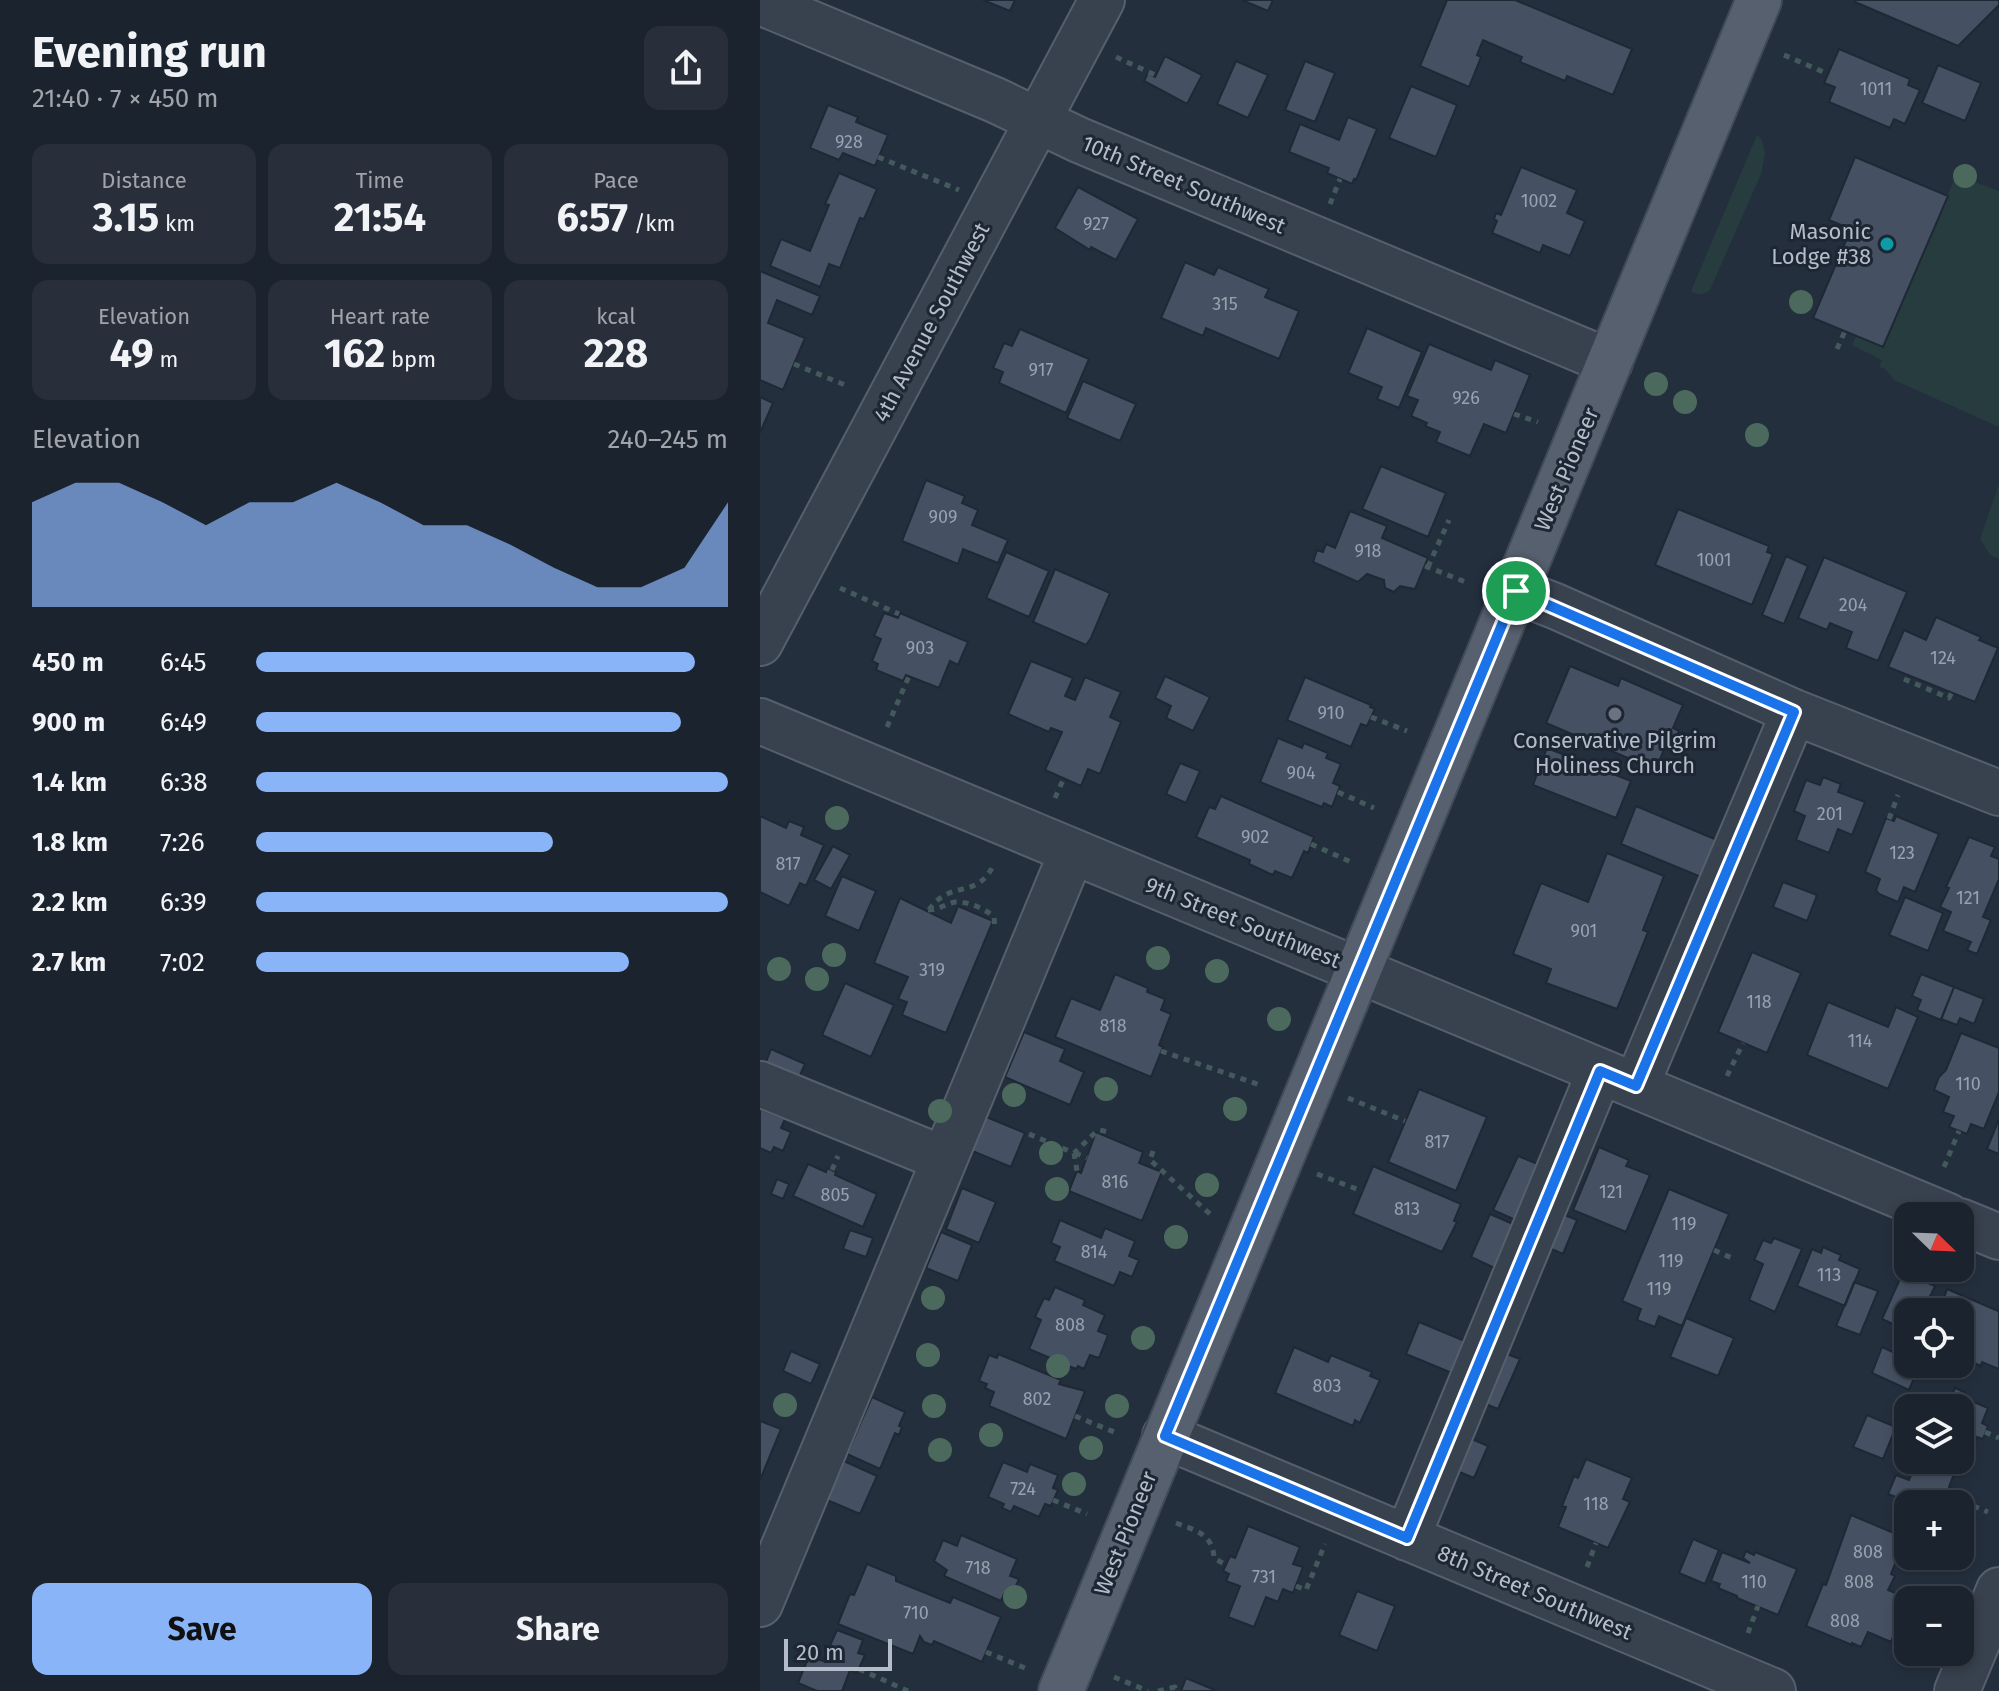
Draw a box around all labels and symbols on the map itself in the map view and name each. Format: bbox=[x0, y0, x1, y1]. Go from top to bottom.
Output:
house number: 1011 bbox=[1860, 78, 1892, 100]
street label: 10th Street Southwest bbox=[1078, 129, 1290, 240]
house number: 928 bbox=[835, 131, 863, 153]
house number: 1002 bbox=[1521, 190, 1557, 212]
house number: 927 bbox=[1083, 213, 1109, 235]
street label: 4th Avenue Southwest bbox=[867, 218, 995, 426]
place label: Masonic Lodge #38 bbox=[1771, 218, 1871, 270]
marker: Masonic Lodge #38 bbox=[1878, 235, 1896, 253]
house number: 315 bbox=[1212, 293, 1238, 315]
house number: 917 bbox=[1029, 359, 1053, 381]
house number: 926 bbox=[1452, 387, 1480, 409]
street label: West Pioneer bbox=[1528, 403, 1605, 535]
house number: 909 bbox=[929, 506, 957, 528]
house number: 918 bbox=[1355, 540, 1381, 562]
house number: 1001 bbox=[1696, 549, 1732, 571]
pin bbox=[1482, 557, 1550, 625]
house number: 204 bbox=[1839, 594, 1868, 616]
house number: 903 bbox=[906, 637, 934, 659]
house number: 124 bbox=[1930, 647, 1956, 669]
house number: 910 bbox=[1318, 702, 1344, 724]
marker: Conservative Pilgrim Holiness Church bbox=[1606, 705, 1624, 723]
place label: Conservative Pilgrim Holiness Church bbox=[1513, 727, 1717, 779]
house number: 904 bbox=[1286, 762, 1316, 784]
house number: 201 bbox=[1817, 803, 1843, 825]
house number: 902 bbox=[1241, 826, 1269, 848]
house number: 123 bbox=[1889, 842, 1915, 864]
house number: 817 bbox=[775, 853, 801, 875]
street label: 9th Street Southwest bbox=[1141, 871, 1344, 974]
house number: 121 bbox=[1956, 887, 1980, 909]
house number: 901 bbox=[1571, 920, 1597, 942]
house number: 319 bbox=[919, 959, 945, 981]
house number: 118 bbox=[1746, 991, 1772, 1013]
house number: 818 bbox=[1099, 1015, 1127, 1037]
house number: 114 bbox=[1848, 1030, 1873, 1052]
house number: 110 bbox=[1955, 1073, 1981, 1095]
house number: 817 bbox=[1424, 1131, 1450, 1153]
house number: 816 bbox=[1102, 1171, 1128, 1193]
house number: 121 bbox=[1599, 1181, 1623, 1203]
house number: 805 bbox=[821, 1184, 849, 1206]
house number: 813 bbox=[1394, 1198, 1420, 1220]
north arrow bbox=[1894, 1202, 1974, 1282]
house number: 119 bbox=[1672, 1213, 1696, 1235]
house number: 814 bbox=[1081, 1241, 1108, 1263]
house number: 119 bbox=[1659, 1250, 1683, 1272]
house number: 113 bbox=[1817, 1264, 1841, 1286]
house number: 119 bbox=[1647, 1278, 1671, 1300]
house number: 808 bbox=[1055, 1314, 1085, 1336]
house number: 803 bbox=[1313, 1375, 1341, 1397]
house number: 802 bbox=[1023, 1388, 1051, 1410]
street label: West Pioneer bbox=[1088, 1467, 1163, 1599]
house number: 724 bbox=[1010, 1478, 1036, 1500]
house number: 118 bbox=[1583, 1493, 1609, 1515]
street label: 8th Street Southwest bbox=[1433, 1539, 1636, 1646]
house number: 808 bbox=[1853, 1541, 1883, 1563]
house number: 718 bbox=[965, 1557, 991, 1579]
house number: 731 bbox=[1252, 1566, 1276, 1588]
house number: 110 bbox=[1741, 1571, 1767, 1593]
house number: 808 bbox=[1844, 1571, 1874, 1593]
house number: 710 bbox=[903, 1602, 929, 1624]
house number: 808 bbox=[1830, 1610, 1860, 1632]
scale bar bbox=[784, 1635, 892, 1671]

